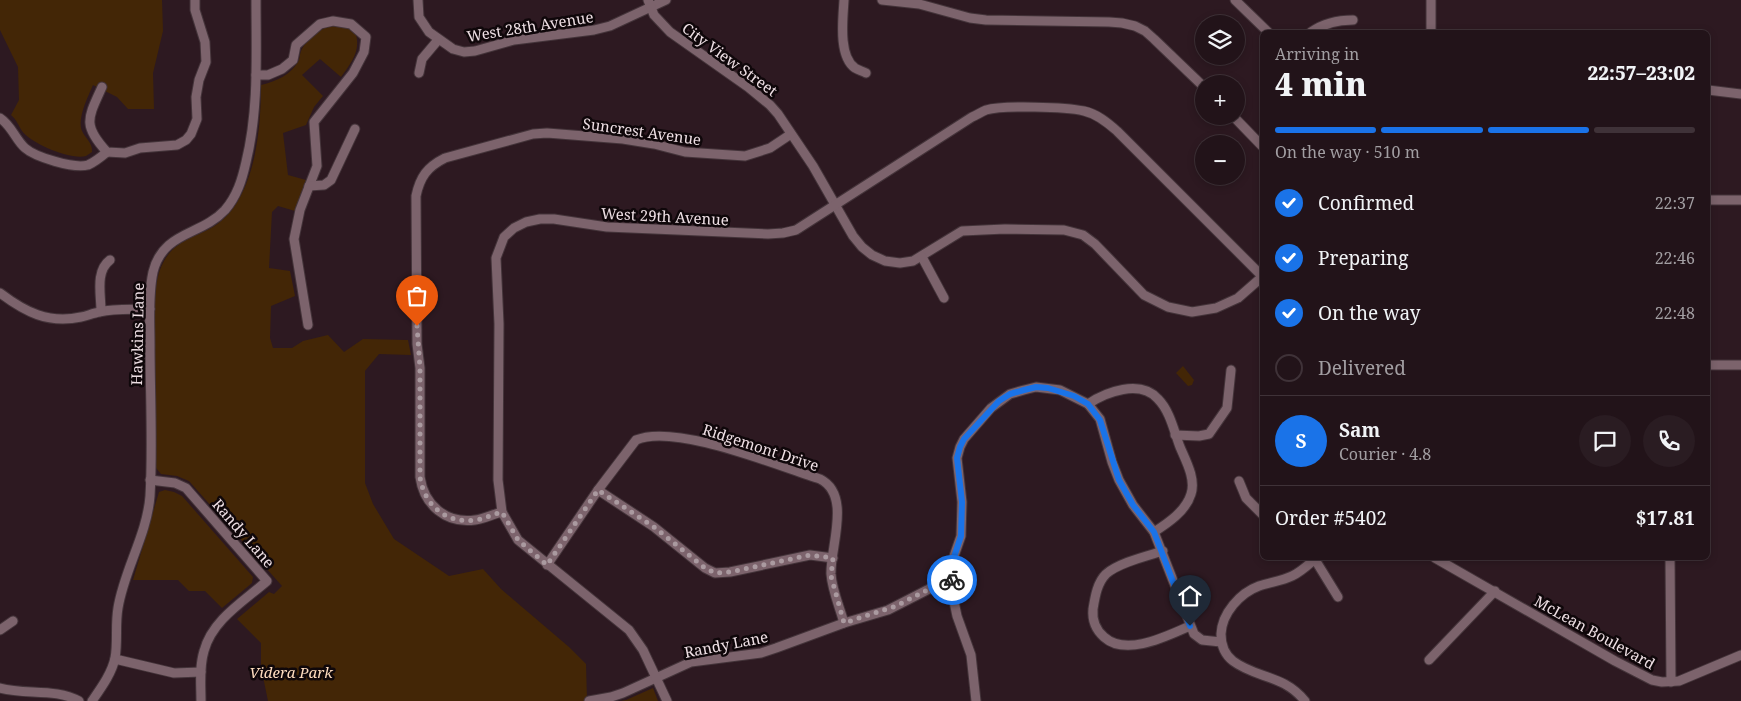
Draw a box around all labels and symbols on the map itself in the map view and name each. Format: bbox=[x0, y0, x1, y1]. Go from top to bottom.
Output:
street label: West 28th Avenue bbox=[465, 6, 595, 46]
street label: City View Street bbox=[678, 18, 782, 100]
street label: Suncrest Avenue bbox=[581, 113, 703, 149]
street label: West 29th Avenue bbox=[601, 203, 729, 229]
pin bbox=[396, 275, 438, 326]
street label: Hawkins Lane bbox=[126, 282, 148, 386]
street label: Ridgemont Drive bbox=[700, 419, 822, 475]
street label: Randy Lane bbox=[209, 494, 279, 572]
courier bbox=[927, 555, 977, 605]
pin bbox=[1169, 575, 1211, 626]
street label: McLean Boulevard bbox=[1531, 591, 1659, 673]
street label: Randy Lane bbox=[682, 626, 770, 662]
park label: Videra Park bbox=[249, 662, 333, 682]

